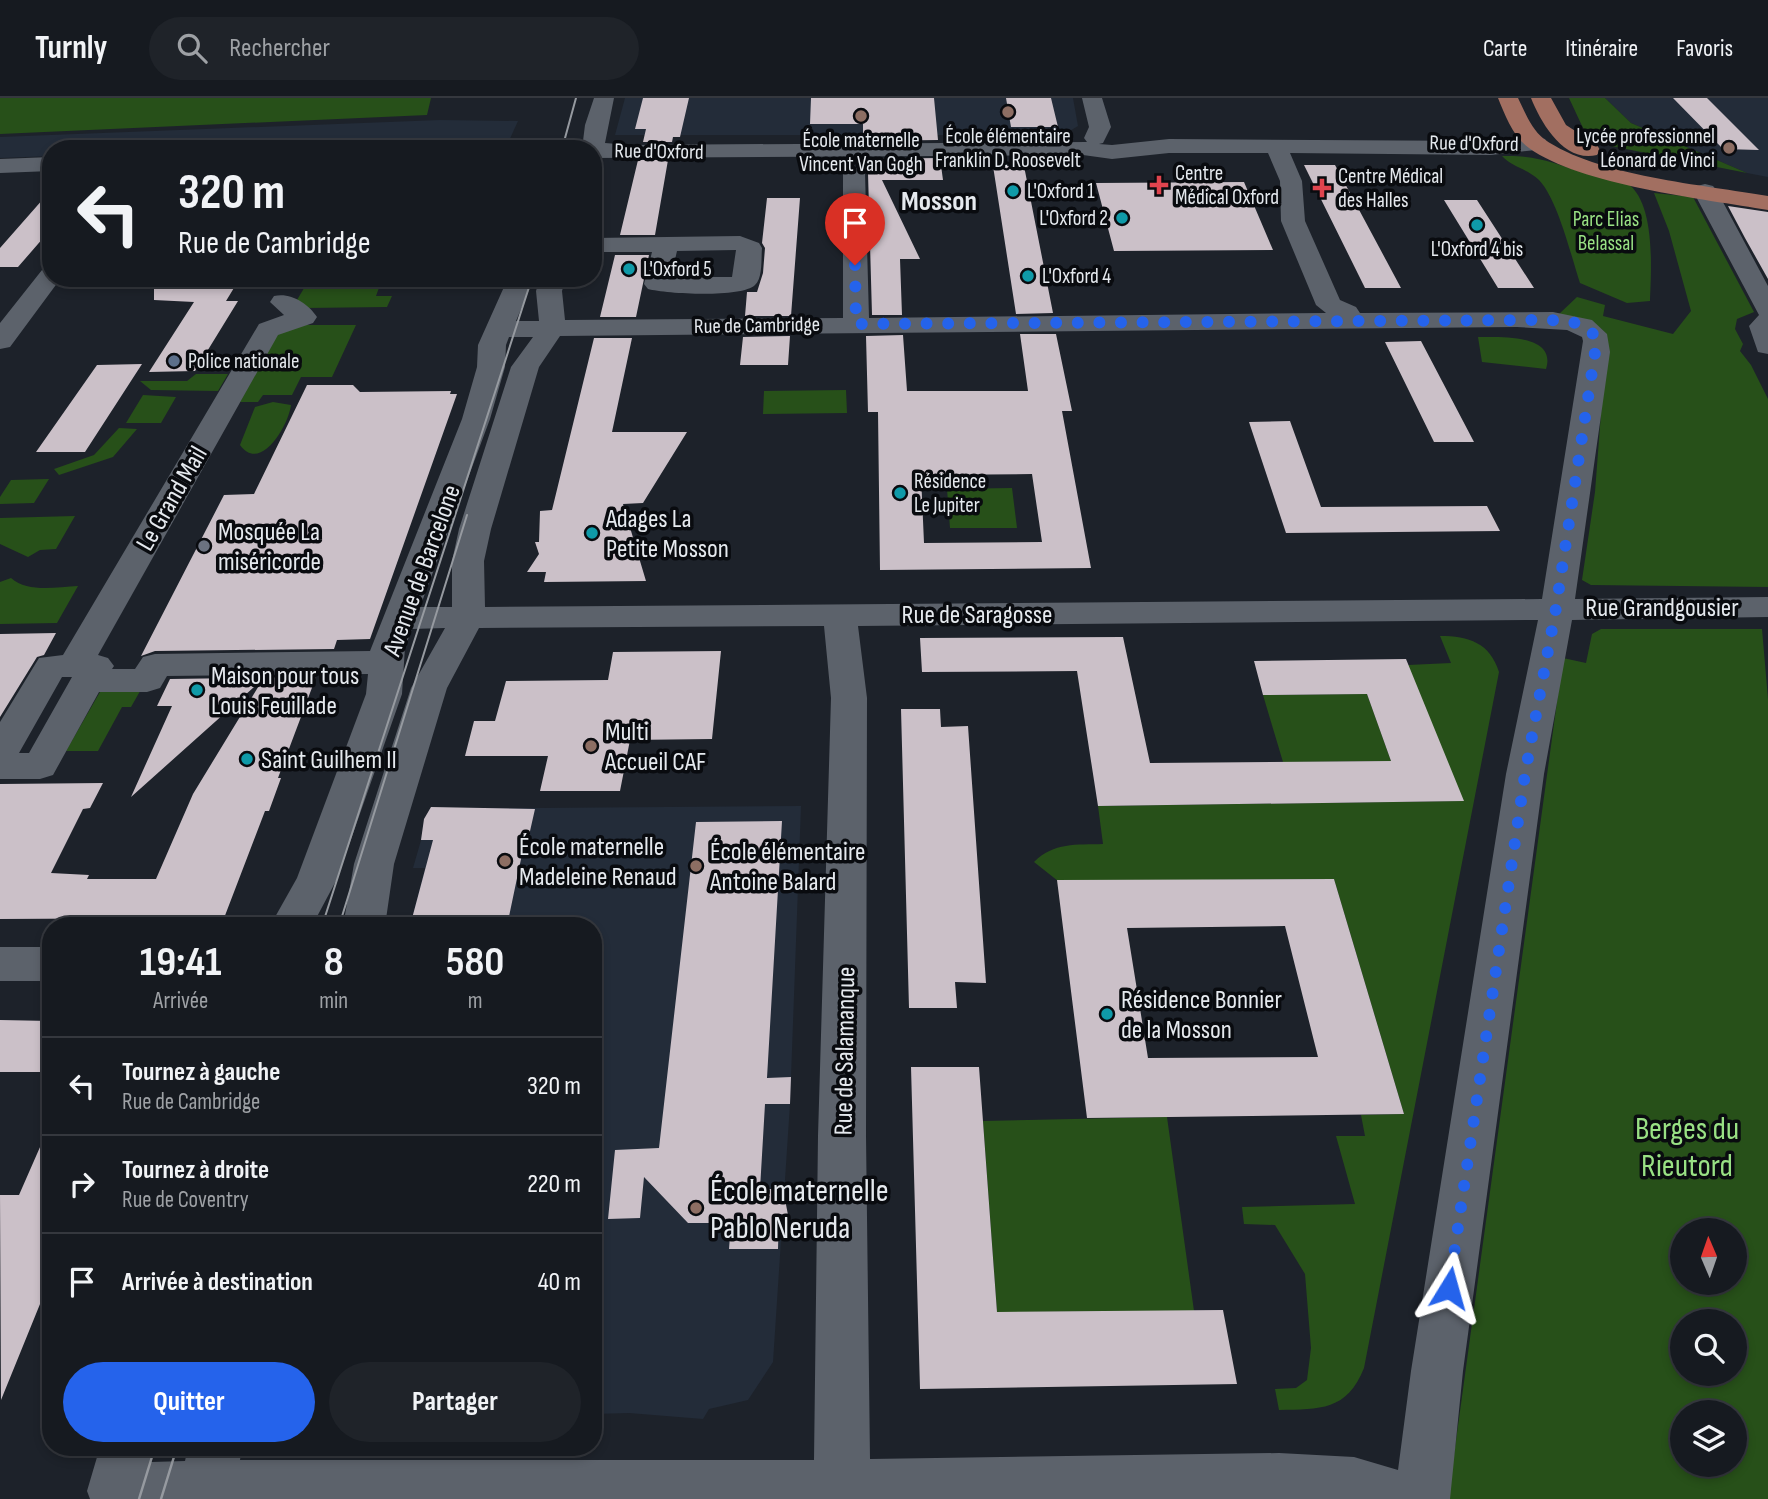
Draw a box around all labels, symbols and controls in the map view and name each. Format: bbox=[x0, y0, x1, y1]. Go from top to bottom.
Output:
search box bbox=[149, 17, 639, 80]
text: Turnly bbox=[35, 28, 107, 68]
icon: search bbox=[173, 29, 211, 67]
text: Rechercher bbox=[229, 33, 330, 64]
text: Carte bbox=[1483, 34, 1527, 63]
text: Itinéraire bbox=[1565, 34, 1638, 63]
text: Favoris bbox=[1676, 34, 1733, 63]
marker: École élémentaire Franklin D. Roosevelt bbox=[1000, 104, 1016, 120]
marker: École maternelle Vincent Van Gogh bbox=[853, 108, 869, 124]
place label: École élémentaire Franklin D. Roosevelt bbox=[935, 124, 1081, 173]
place label: Lycée professionnel Léonard de Vinci bbox=[1576, 124, 1715, 173]
place label: École maternelle Vincent Van Gogh bbox=[799, 128, 923, 177]
street label: Rue d'Oxford bbox=[1429, 130, 1519, 157]
street label: Rue d'Oxford bbox=[614, 138, 704, 165]
marker: Lycée professionnel Léonard de Vinci bbox=[1721, 140, 1737, 156]
place label: Centre Médical Oxford bbox=[1175, 161, 1279, 210]
text: 320 m bbox=[178, 164, 285, 223]
place label: Centre Médical des Halles bbox=[1338, 164, 1443, 213]
icon: left bbox=[63, 168, 154, 259]
marker: Centre Médical Oxford bbox=[1149, 175, 1169, 195]
marker: Centre Médical des Halles bbox=[1312, 178, 1332, 198]
place label: L'Oxford 1 bbox=[1027, 179, 1095, 204]
marker: L'Oxford 1 bbox=[1005, 183, 1021, 199]
district label: Mosson bbox=[901, 185, 977, 218]
pin bbox=[825, 193, 885, 265]
icon: arrive bbox=[836, 204, 874, 242]
place label: L'Oxford 2 bbox=[1039, 206, 1108, 231]
park label: Parc Elias Belassal bbox=[1573, 207, 1639, 256]
marker: L'Oxford 2 bbox=[1114, 210, 1130, 226]
marker: L'Oxford 4 bis bbox=[1469, 217, 1485, 233]
text: Rue de Cambridge bbox=[178, 224, 371, 263]
place label: L'Oxford 4 bis bbox=[1431, 237, 1523, 262]
place label: L'Oxford 5 bbox=[643, 257, 712, 282]
marker: L'Oxford 5 bbox=[621, 261, 637, 277]
place label: L'Oxford 4 bbox=[1042, 264, 1111, 289]
marker: L'Oxford 4 bbox=[1020, 268, 1036, 284]
street label: Rue de Cambridge bbox=[694, 312, 820, 339]
place label: Police nationale bbox=[188, 349, 299, 374]
marker: Police nationale bbox=[166, 353, 182, 369]
street label: Le Grand Mail bbox=[130, 441, 215, 556]
place label: Résidence Le Jupiter bbox=[914, 469, 986, 518]
street label: Avenue de Barcelone bbox=[377, 481, 468, 661]
marker: Résidence Le Jupiter bbox=[892, 485, 908, 501]
place label: Adages La Petite Mosson bbox=[605, 504, 729, 565]
place label: Mosquée La miséricorde bbox=[218, 517, 321, 578]
marker: Adages La Petite Mosson bbox=[584, 525, 600, 541]
marker: Mosquée La miséricorde bbox=[196, 538, 212, 554]
street label: Rue Grandgousier bbox=[1585, 593, 1739, 624]
street label: Rue de Saragosse bbox=[902, 600, 1052, 631]
place label: Maison pour tous Louis Feuillade bbox=[211, 661, 359, 722]
marker: Maison pour tous Louis Feuillade bbox=[189, 682, 205, 698]
place label: Multi Accueil CAF bbox=[604, 717, 706, 778]
marker: Multi Accueil CAF bbox=[583, 738, 599, 754]
place label: Saint Guilhem II bbox=[261, 745, 397, 776]
marker: Saint Guilhem II bbox=[239, 751, 255, 767]
place label: École maternelle Madeleine Renaud bbox=[519, 832, 677, 893]
place label: École élémentaire Antoine Balard bbox=[709, 837, 865, 898]
marker: École maternelle Madeleine Renaud bbox=[497, 853, 513, 869]
marker: École élémentaire Antoine Balard bbox=[688, 858, 704, 874]
text: 19:41 bbox=[140, 937, 222, 988]
text: 8 bbox=[324, 937, 344, 988]
text: 580 bbox=[446, 937, 504, 988]
street label: Rue de Salamanque bbox=[829, 966, 862, 1136]
place label: Résidence Bonnier de la Mosson bbox=[1121, 985, 1283, 1046]
text: Arrivée bbox=[153, 987, 208, 1015]
text: min bbox=[319, 987, 348, 1015]
text: m bbox=[468, 987, 482, 1015]
marker: Résidence Bonnier de la Mosson bbox=[1099, 1006, 1115, 1022]
text: Tournez à gauche bbox=[122, 1057, 280, 1088]
icon: left bbox=[63, 1067, 101, 1105]
text: 320 m bbox=[527, 1071, 581, 1102]
text: Rue de Cambridge bbox=[122, 1088, 260, 1116]
park label: Berges du Rieutord bbox=[1635, 1110, 1739, 1186]
text: Tournez à droite bbox=[122, 1155, 269, 1186]
icon: right bbox=[63, 1165, 101, 1203]
text: 220 m bbox=[527, 1169, 581, 1200]
place label: École maternelle Pablo Neruda bbox=[710, 1172, 889, 1248]
text: Rue de Coventry bbox=[122, 1186, 249, 1214]
marker: École maternelle Pablo Neruda bbox=[688, 1200, 704, 1216]
north arrow bbox=[1670, 1218, 1746, 1295]
map controls bbox=[1670, 1218, 1747, 1477]
position arrow bbox=[1412, 1251, 1486, 1325]
icon: arrive bbox=[63, 1263, 101, 1301]
text: Arrivée à destination bbox=[122, 1267, 313, 1298]
text: 40 m bbox=[538, 1267, 581, 1298]
button: search bbox=[1670, 1309, 1747, 1386]
button: Quitter bbox=[63, 1362, 315, 1442]
button: Partager bbox=[329, 1362, 581, 1442]
button: layers bbox=[1670, 1400, 1747, 1477]

